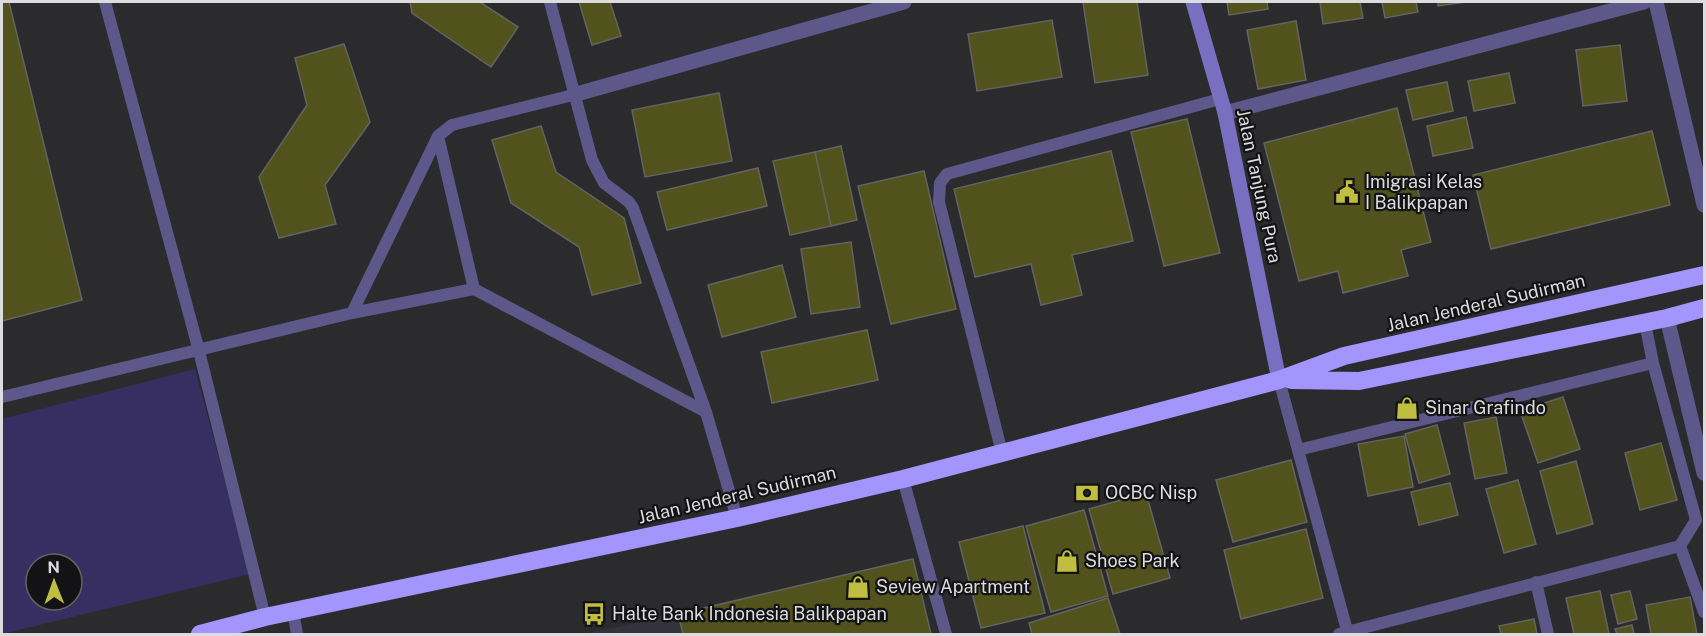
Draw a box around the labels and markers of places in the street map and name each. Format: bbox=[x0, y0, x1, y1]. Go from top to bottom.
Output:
place label: Imigrasi Kelas I Balikpapan bbox=[1365, 171, 1482, 213]
public building icon: Imigrasi Kelas I Balikpapan bbox=[1334, 179, 1360, 205]
shop icon: Sinar Grafindo bbox=[1394, 395, 1420, 421]
place label: Sinar Grafindo bbox=[1425, 397, 1546, 418]
bank icon: OCBC Nisp bbox=[1074, 480, 1100, 506]
place label: OCBC Nisp bbox=[1105, 482, 1197, 503]
shop icon: Shoes Park bbox=[1054, 548, 1080, 574]
place label: Shoes Park bbox=[1085, 550, 1180, 571]
shop icon: Seview Apartment bbox=[845, 574, 871, 600]
place label: Seview Apartment bbox=[876, 576, 1030, 597]
bus stop icon: Halte Bank Indonesia Balikpapan bbox=[581, 601, 607, 627]
place label: Halte Bank Indonesia Balikpapan bbox=[612, 603, 887, 624]

